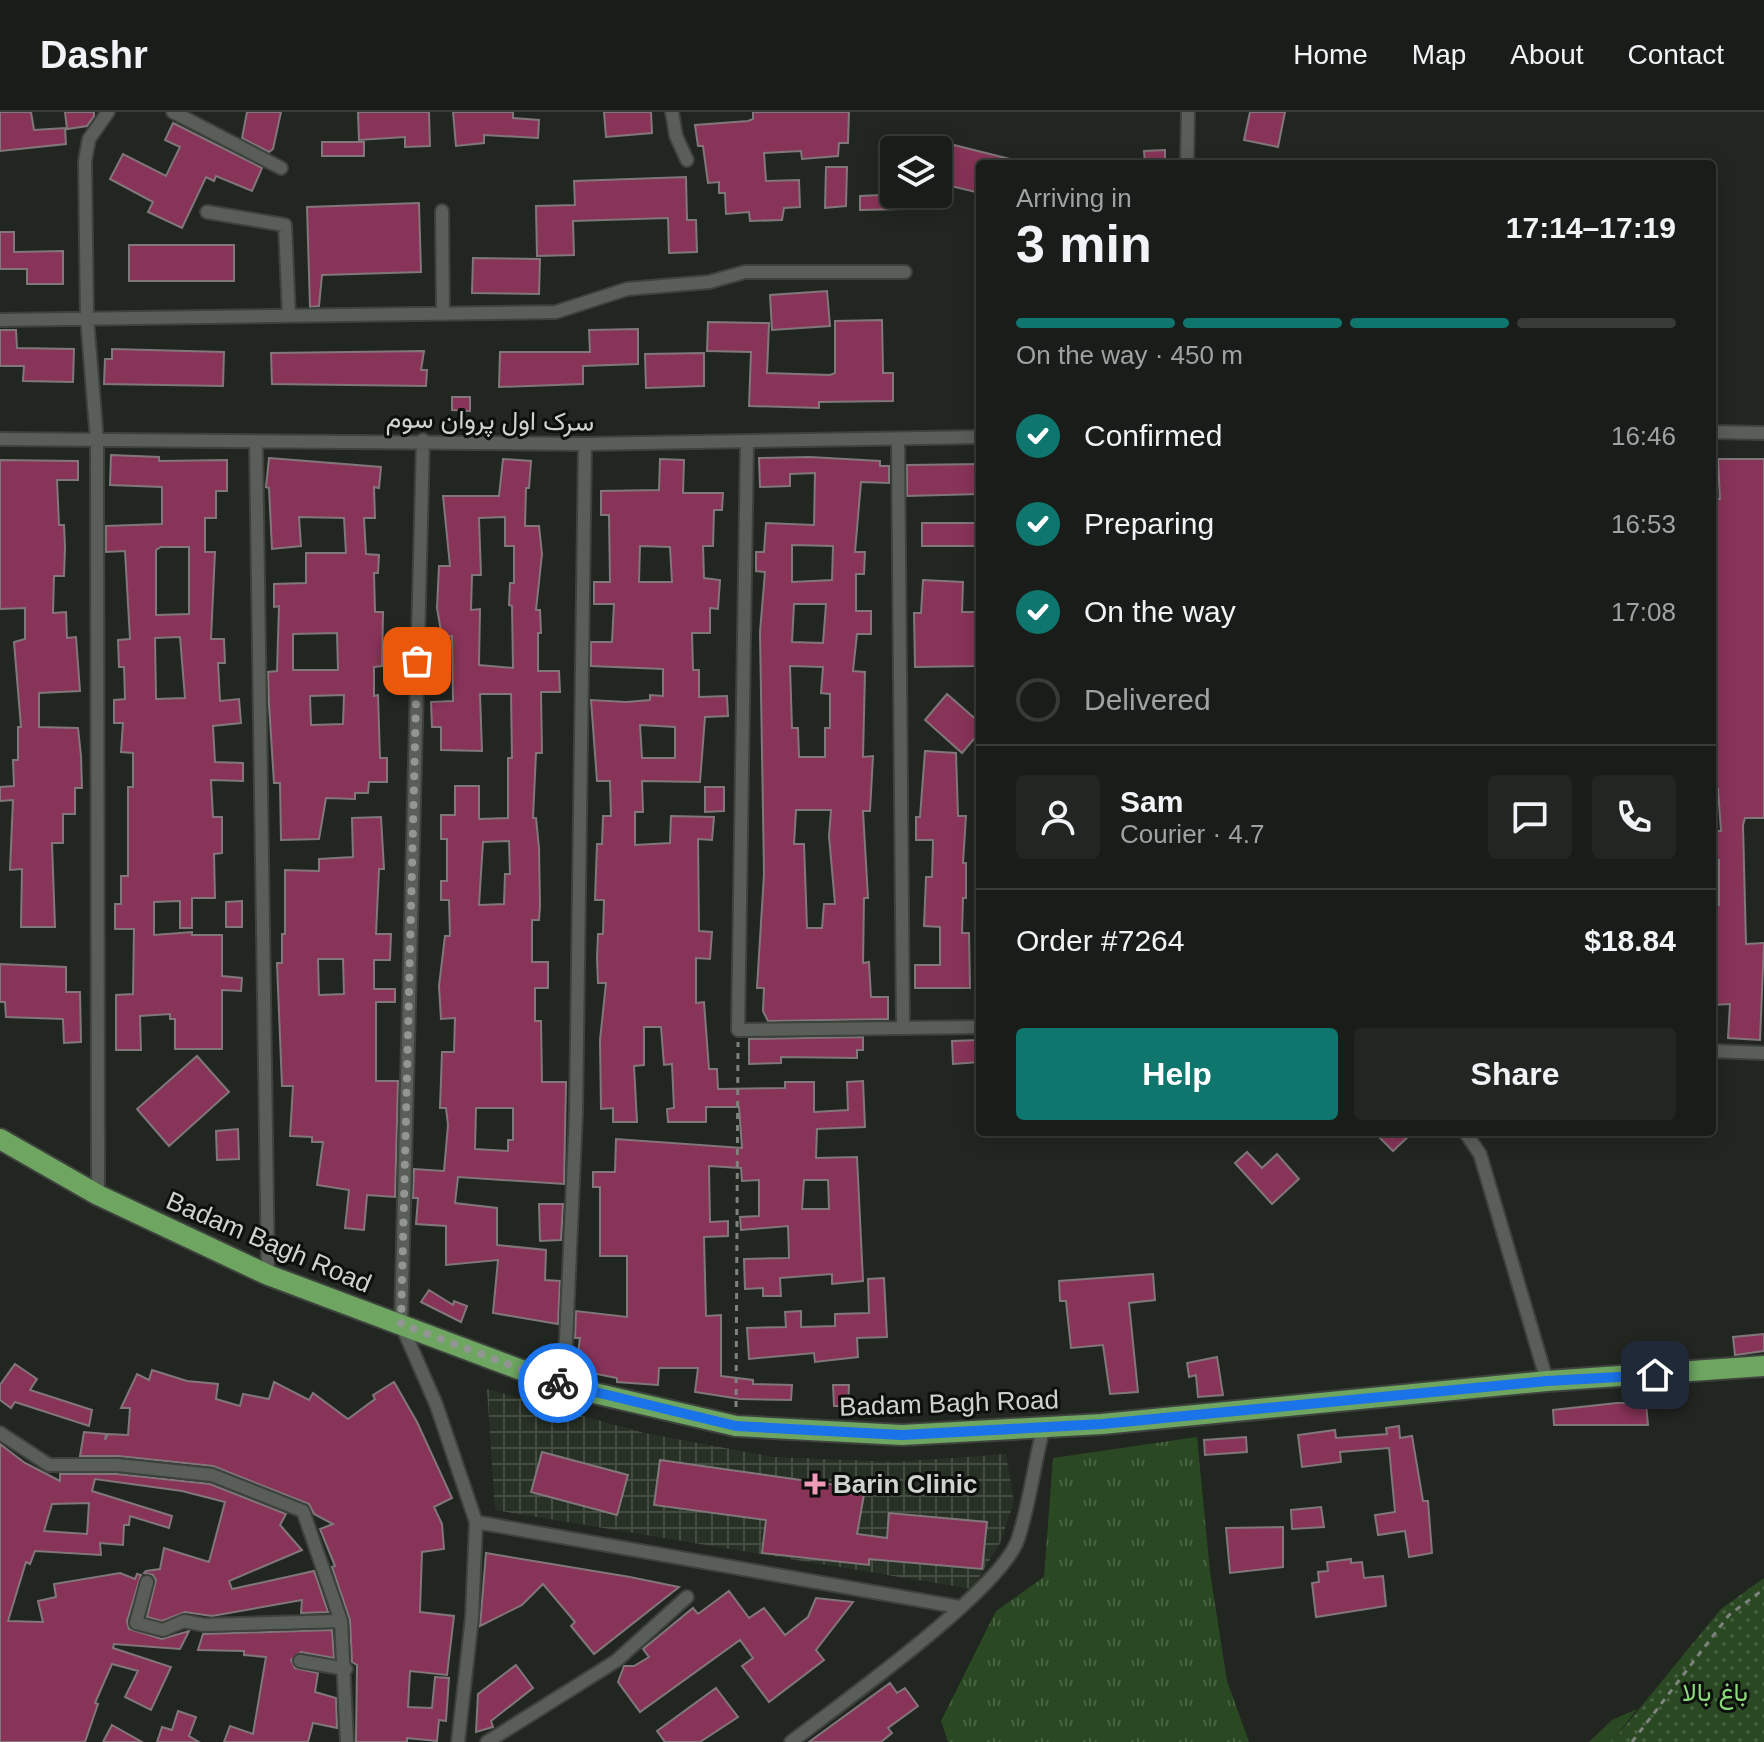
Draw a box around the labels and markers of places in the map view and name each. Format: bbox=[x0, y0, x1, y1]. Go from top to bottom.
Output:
pin bbox=[383, 627, 451, 695]
pin bbox=[1621, 1341, 1689, 1409]
place label: Barin Clinic bbox=[833, 1469, 977, 1499]
marker: Barin Clinic bbox=[804, 1473, 826, 1495]

